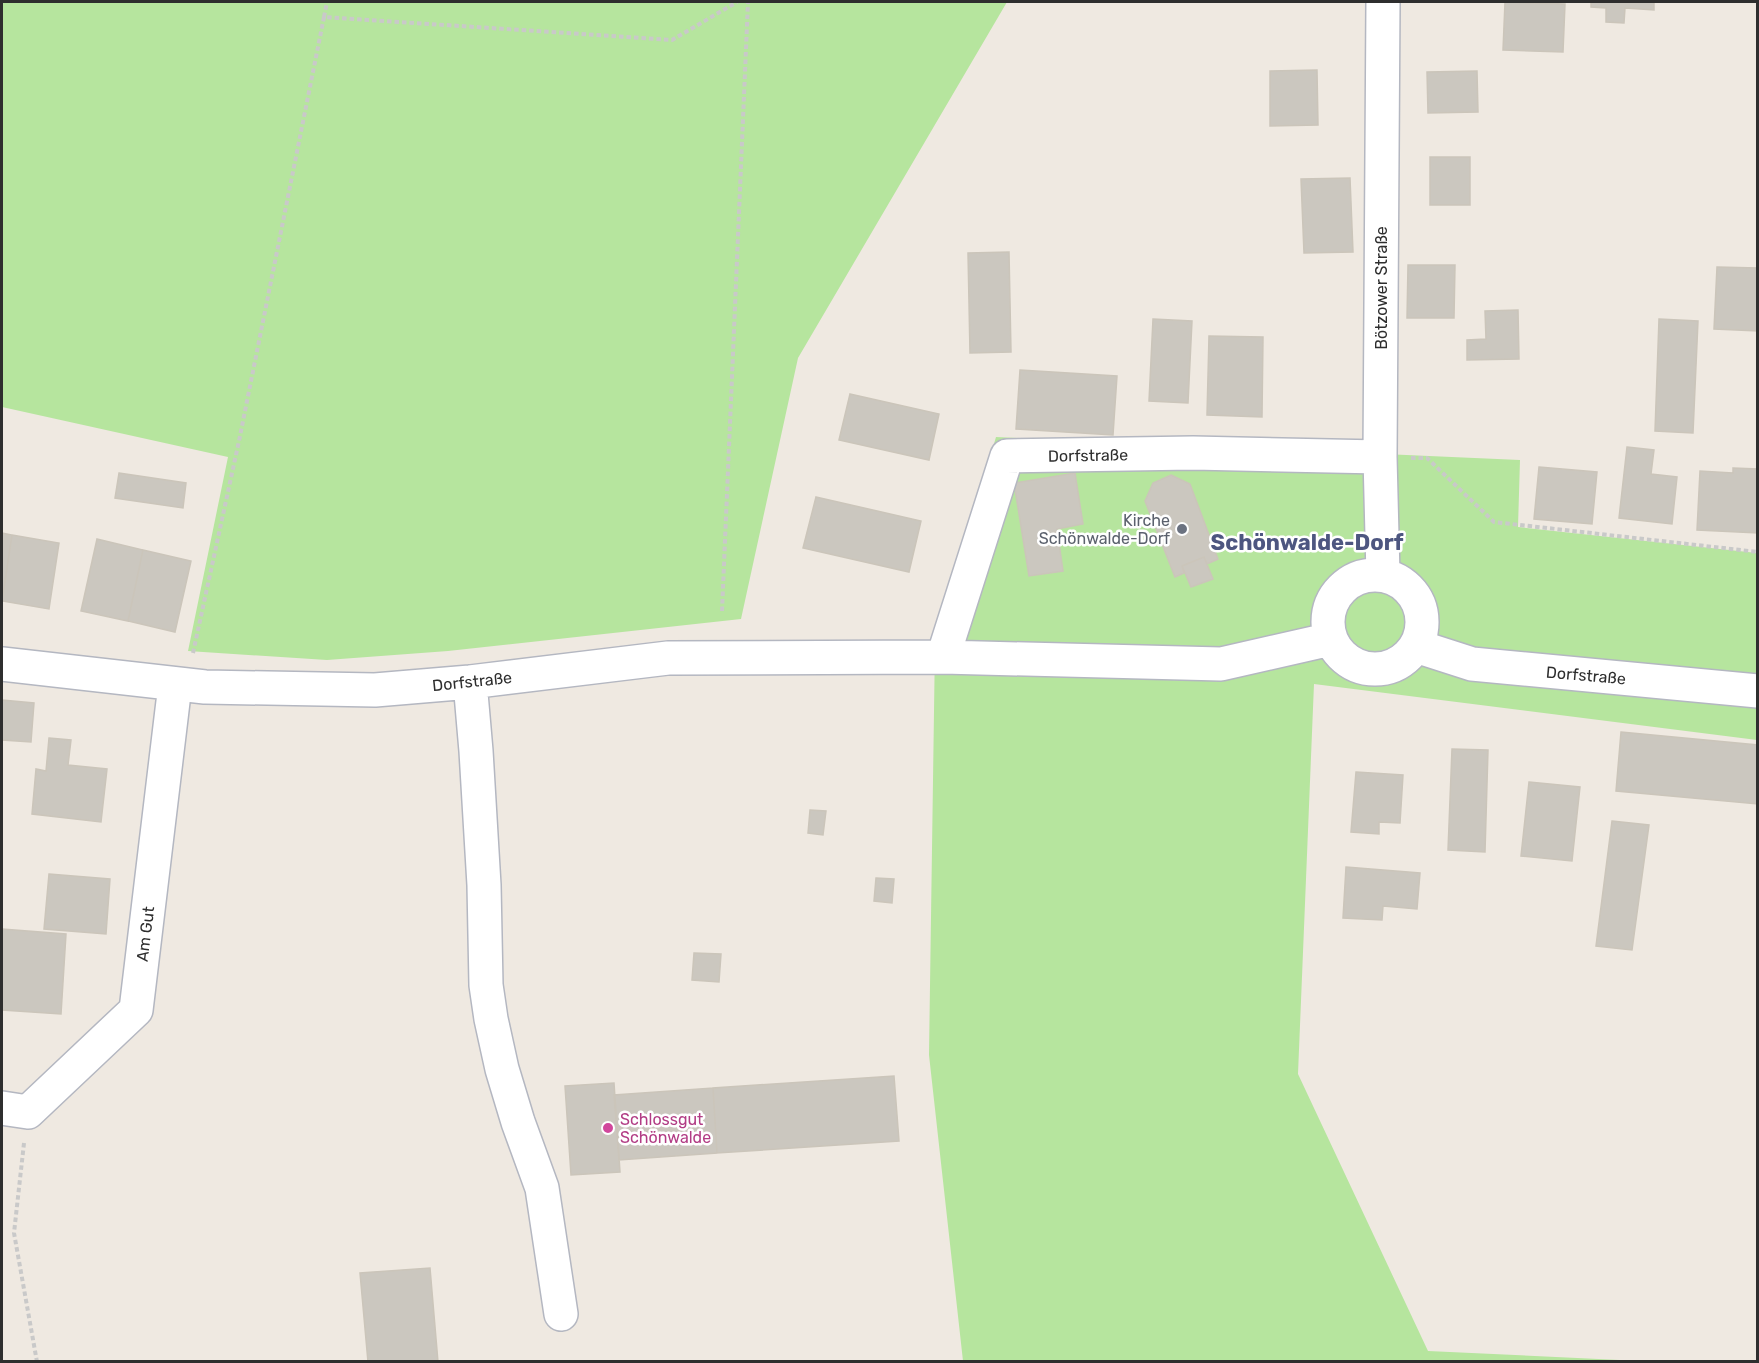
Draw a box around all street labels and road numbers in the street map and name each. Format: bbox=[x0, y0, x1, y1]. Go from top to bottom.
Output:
street label: Bötzower Straße bbox=[1372, 226, 1391, 350]
street label: Dorfstraße bbox=[1048, 445, 1128, 466]
street label: Dorfstraße bbox=[1545, 663, 1627, 688]
street label: Dorfstraße bbox=[431, 668, 513, 695]
street label: Am Gut bbox=[133, 905, 158, 963]

